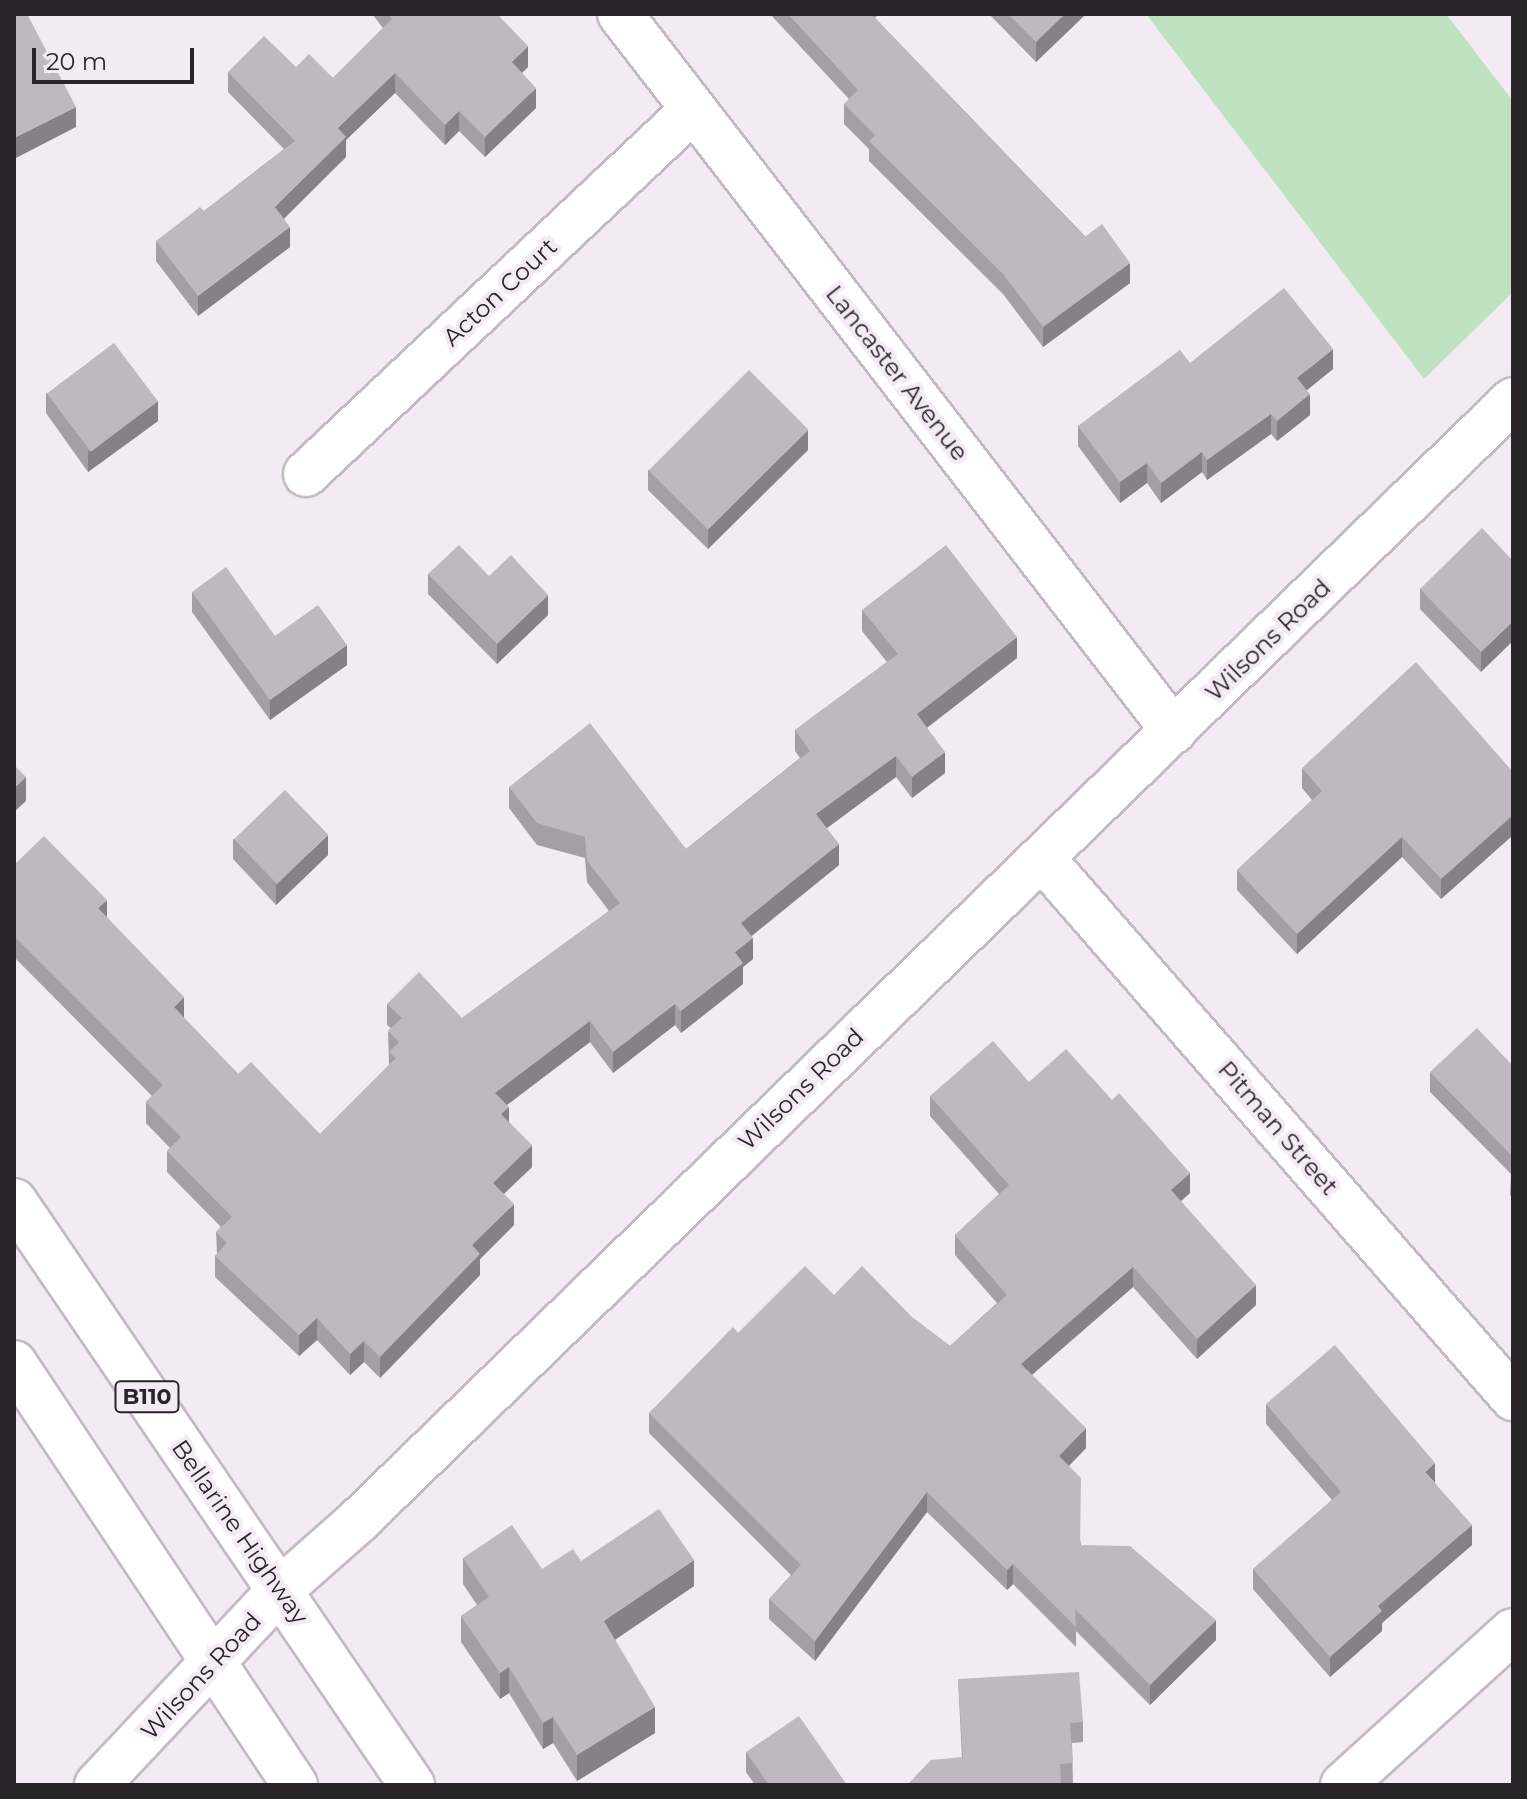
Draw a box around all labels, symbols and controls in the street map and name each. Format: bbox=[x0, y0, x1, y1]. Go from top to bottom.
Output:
scale bar bbox=[36, 32, 198, 82]
text: 20 m bbox=[46, 47, 107, 76]
street label: Acton Court bbox=[437, 232, 563, 352]
street label: Lancaster Avenue bbox=[820, 280, 974, 466]
street label: Wilsons Road bbox=[1199, 573, 1337, 707]
street label: Wilsons Road bbox=[732, 1022, 870, 1156]
street label: Pitman Street bbox=[1212, 1055, 1344, 1201]
road number: B110 bbox=[113, 1379, 181, 1415]
street label: Bellarine Highway bbox=[166, 1434, 314, 1630]
street label: Wilsons Road bbox=[135, 1607, 267, 1745]

